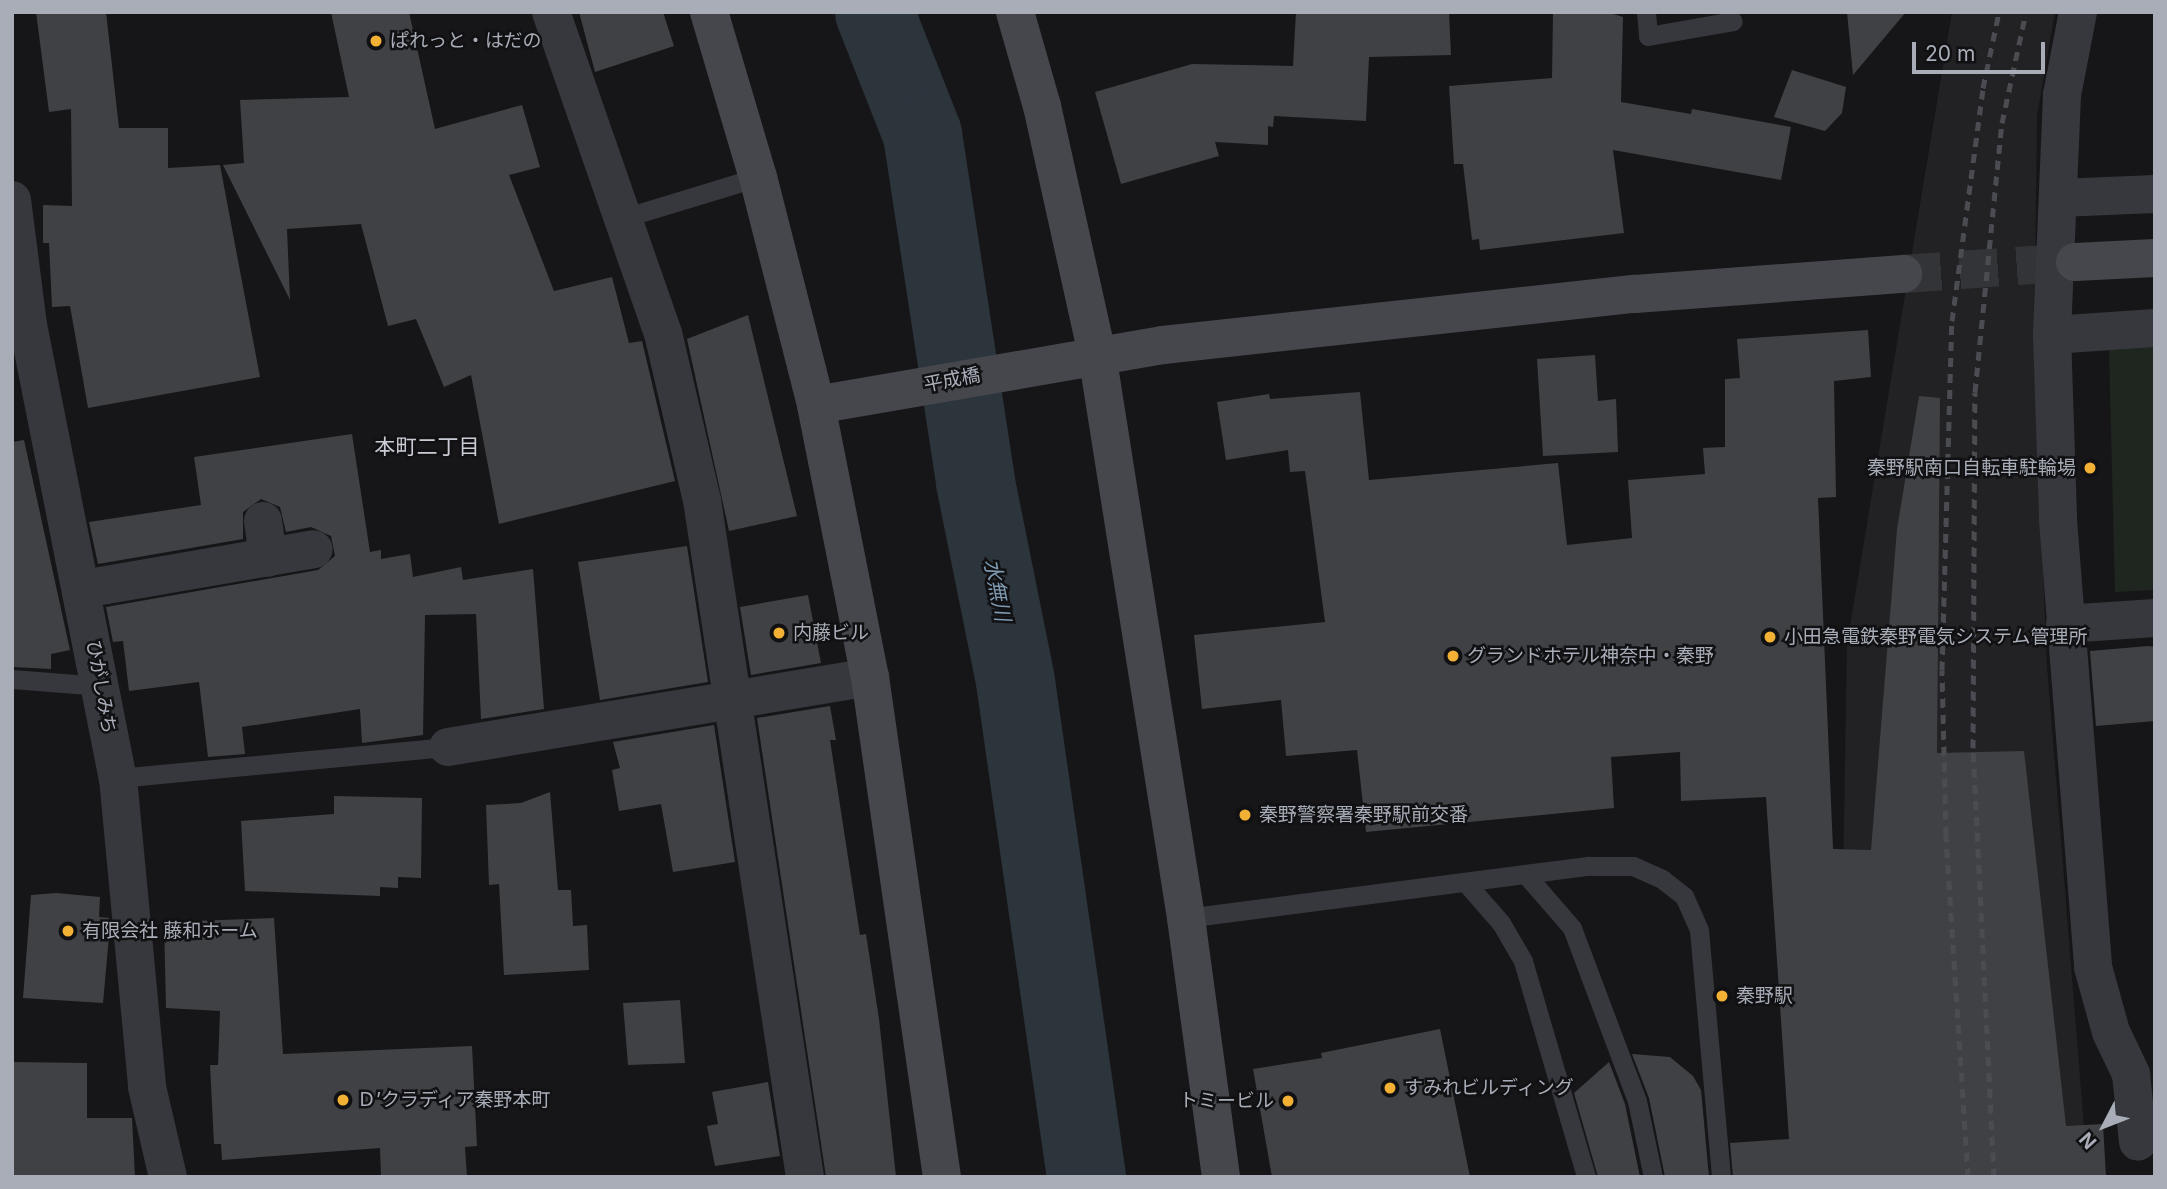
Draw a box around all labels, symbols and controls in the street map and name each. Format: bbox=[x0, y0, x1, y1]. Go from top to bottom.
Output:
scale bar bbox=[1915, 28, 2048, 72]
place label: ぱれっと・はだの bbox=[390, 30, 542, 52]
marker: ぱれっと・はだの bbox=[368, 33, 384, 49]
text: 20 m bbox=[1925, 41, 1975, 66]
street label: 平成橋 bbox=[922, 363, 982, 397]
district label: 本町二丁目 bbox=[375, 434, 479, 460]
place label: 秦野駅南口自転車駐輪場 bbox=[1867, 457, 2076, 479]
marker: 秦野駅南口自転車駐輪場 bbox=[2082, 460, 2098, 476]
water label: 水無川 bbox=[979, 557, 1015, 623]
place label: 内藤ビル bbox=[793, 622, 869, 644]
marker: 内藤ビル bbox=[771, 625, 787, 641]
place label: 小田急電鉄秦野電気システム管理所 bbox=[1784, 626, 2088, 648]
marker: 小田急電鉄秦野電気システム管理所 bbox=[1762, 629, 1778, 645]
street label: ひがしみち bbox=[82, 638, 120, 736]
place label: グランドホテル神奈中・秦野 bbox=[1467, 645, 1714, 667]
marker: グランドホテル神奈中・秦野 bbox=[1445, 648, 1461, 664]
place label: 秦野警察署秦野駅前交番 bbox=[1259, 804, 1468, 826]
marker: 秦野警察署秦野駅前交番 bbox=[1237, 807, 1253, 823]
place label: 有限会社 藤和ホーム bbox=[82, 920, 258, 942]
marker: 有限会社 藤和ホーム bbox=[60, 923, 76, 939]
place label: 秦野駅 bbox=[1736, 985, 1793, 1007]
marker: 秦野駅 bbox=[1714, 988, 1730, 1004]
place label: すみれビルディング bbox=[1404, 1077, 1575, 1099]
marker: すみれビルディング bbox=[1382, 1080, 1398, 1096]
place label: Ｄ’クラディア秦野本町 bbox=[357, 1089, 552, 1111]
place label: トミービル bbox=[1179, 1090, 1274, 1112]
north arrow bbox=[2069, 1091, 2139, 1161]
marker: Ｄ’クラディア秦野本町 bbox=[335, 1092, 351, 1108]
marker: トミービル bbox=[1280, 1093, 1296, 1109]
text: N bbox=[2075, 1127, 2101, 1153]

